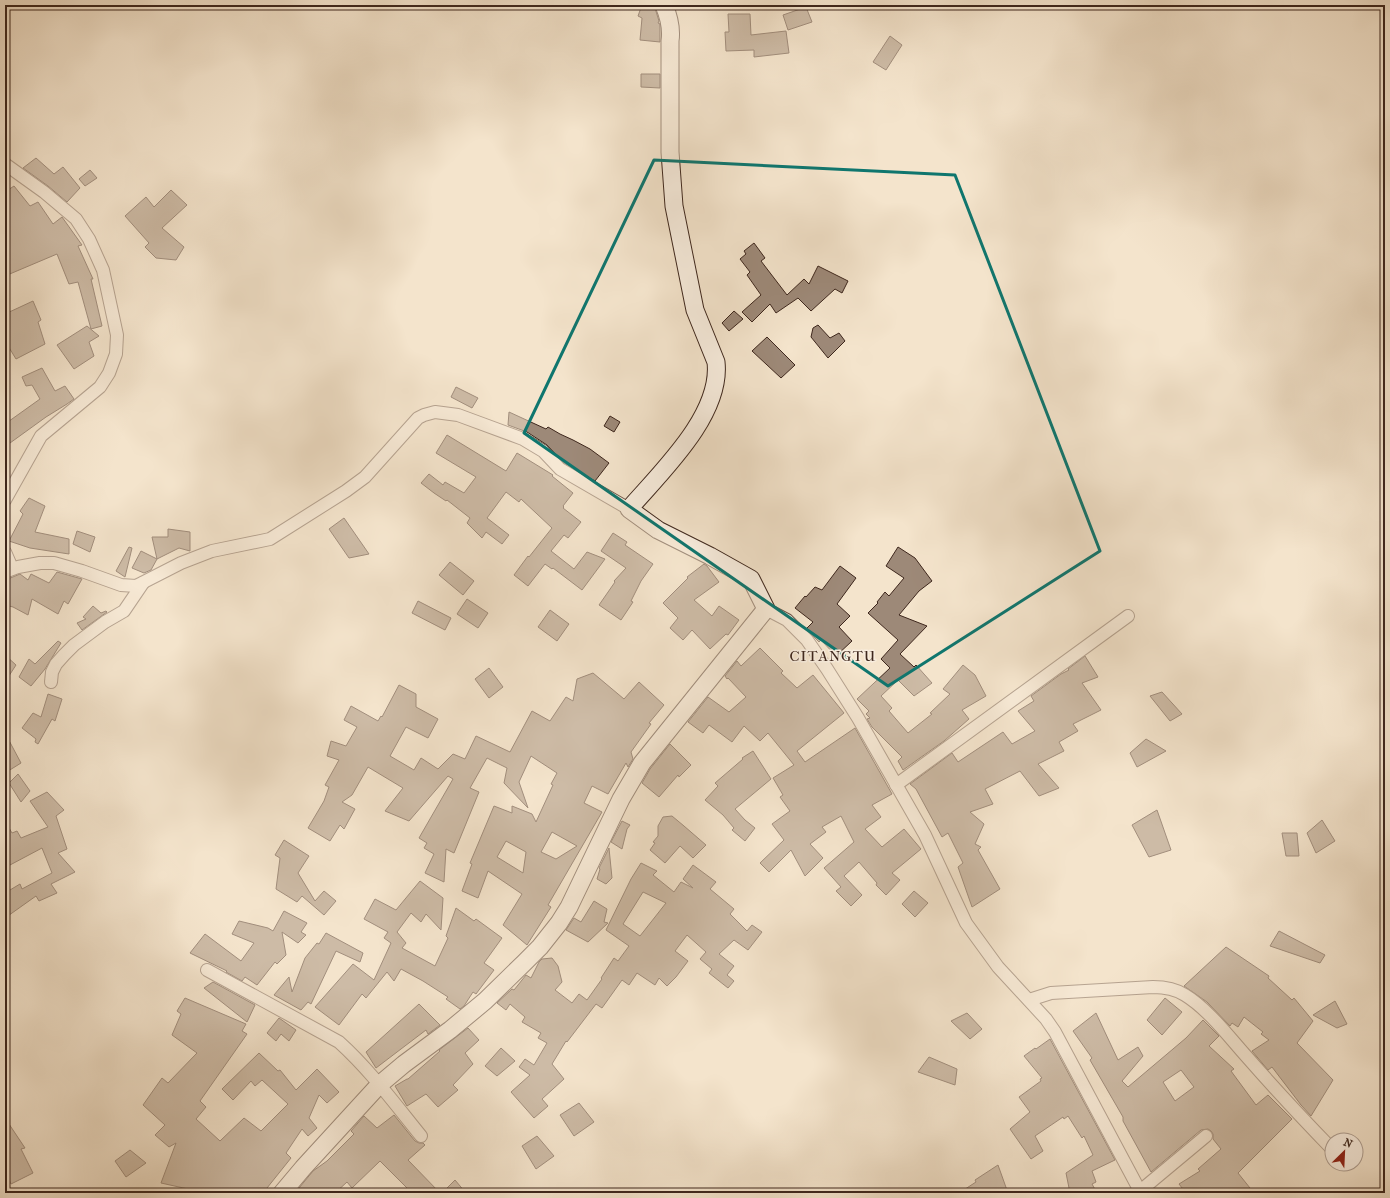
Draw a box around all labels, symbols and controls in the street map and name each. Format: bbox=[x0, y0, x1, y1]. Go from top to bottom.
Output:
district label: CITANGTU bbox=[789, 647, 877, 665]
north arrow bbox=[1324, 1132, 1364, 1172]
text: N bbox=[1341, 1136, 1355, 1151]

